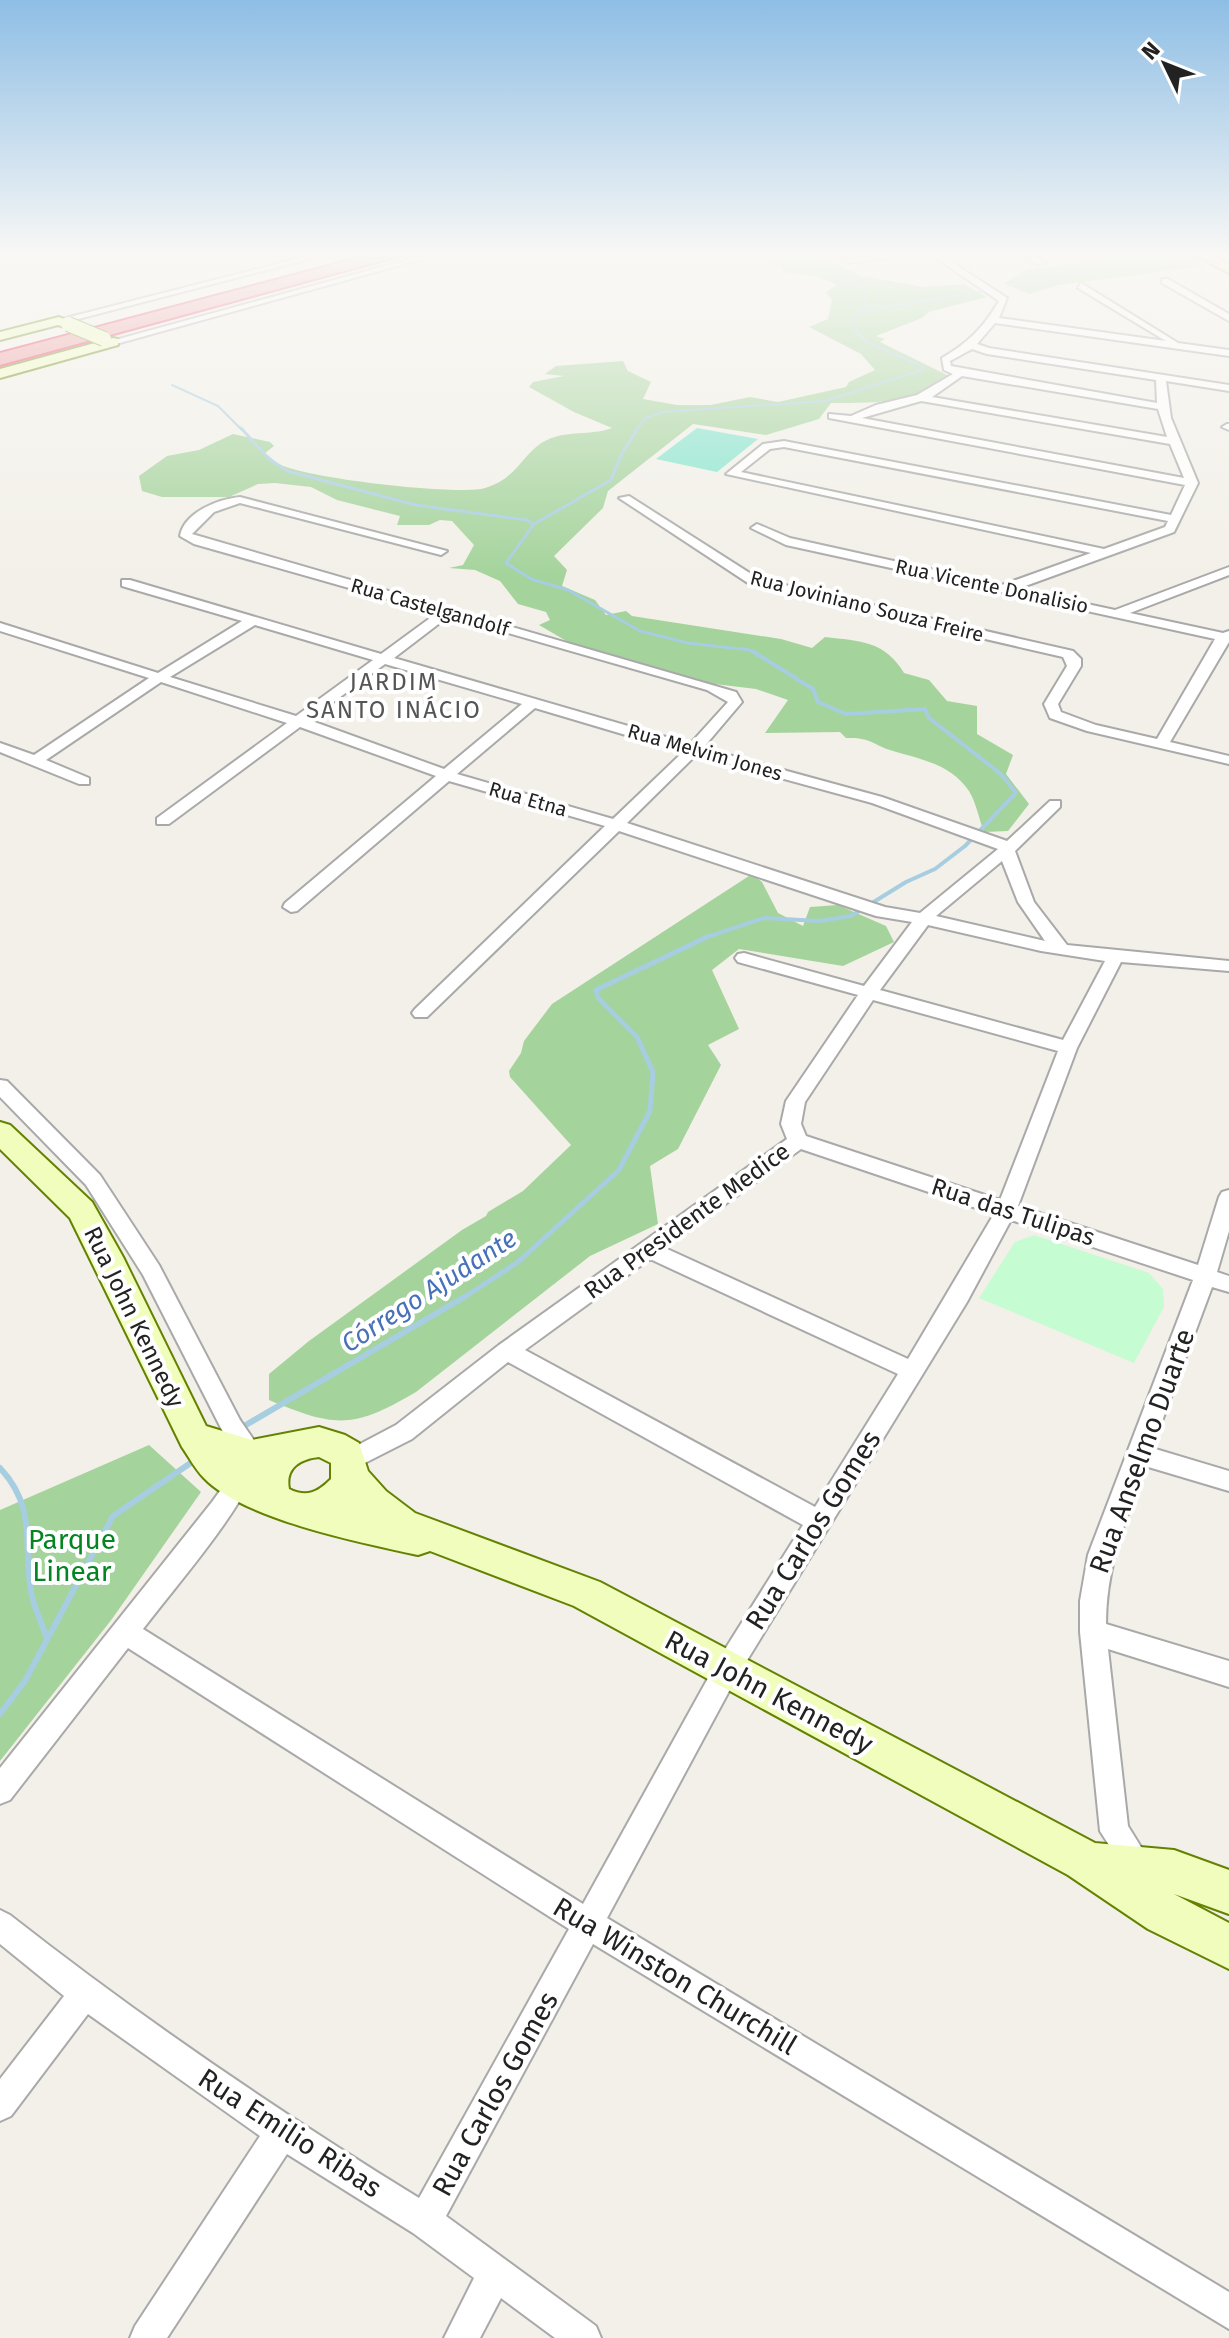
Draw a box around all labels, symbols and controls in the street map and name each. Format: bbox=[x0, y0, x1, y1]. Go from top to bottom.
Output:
north arrow bbox=[1125, 24, 1205, 104]
text: N bbox=[1136, 36, 1166, 65]
street label: Rua Vicente Donalisio bbox=[893, 554, 1091, 618]
street label: Rua Joviniano Souza Freire bbox=[748, 565, 986, 647]
street label: Rua Castelgandolf bbox=[348, 573, 513, 641]
district label: JARDIM SANTO INÁCIO bbox=[306, 668, 482, 724]
street label: Rua Melvim Jones bbox=[625, 718, 785, 786]
street label: Rua Etna bbox=[486, 776, 570, 822]
street label: Rua Presidente Medice bbox=[579, 1137, 795, 1305]
street label: Rua das Tulipas bbox=[928, 1172, 1098, 1252]
street label: Rua John Kennedy bbox=[78, 1222, 190, 1412]
water label: Córrego Ajudante bbox=[336, 1223, 522, 1359]
street label: Rua Anselmo Duarte bbox=[1082, 1324, 1202, 1578]
street label: Rua Carlos Gomes bbox=[738, 1424, 888, 1636]
park label: Parque Linear bbox=[28, 1523, 116, 1588]
street label: Rua John Kennedy bbox=[659, 1623, 879, 1761]
street label: Rua Winston Churchill bbox=[547, 1890, 803, 2062]
street label: Rua Carlos Gomes bbox=[425, 1986, 565, 2202]
street label: Rua Emilio Ribas bbox=[192, 2062, 388, 2204]

